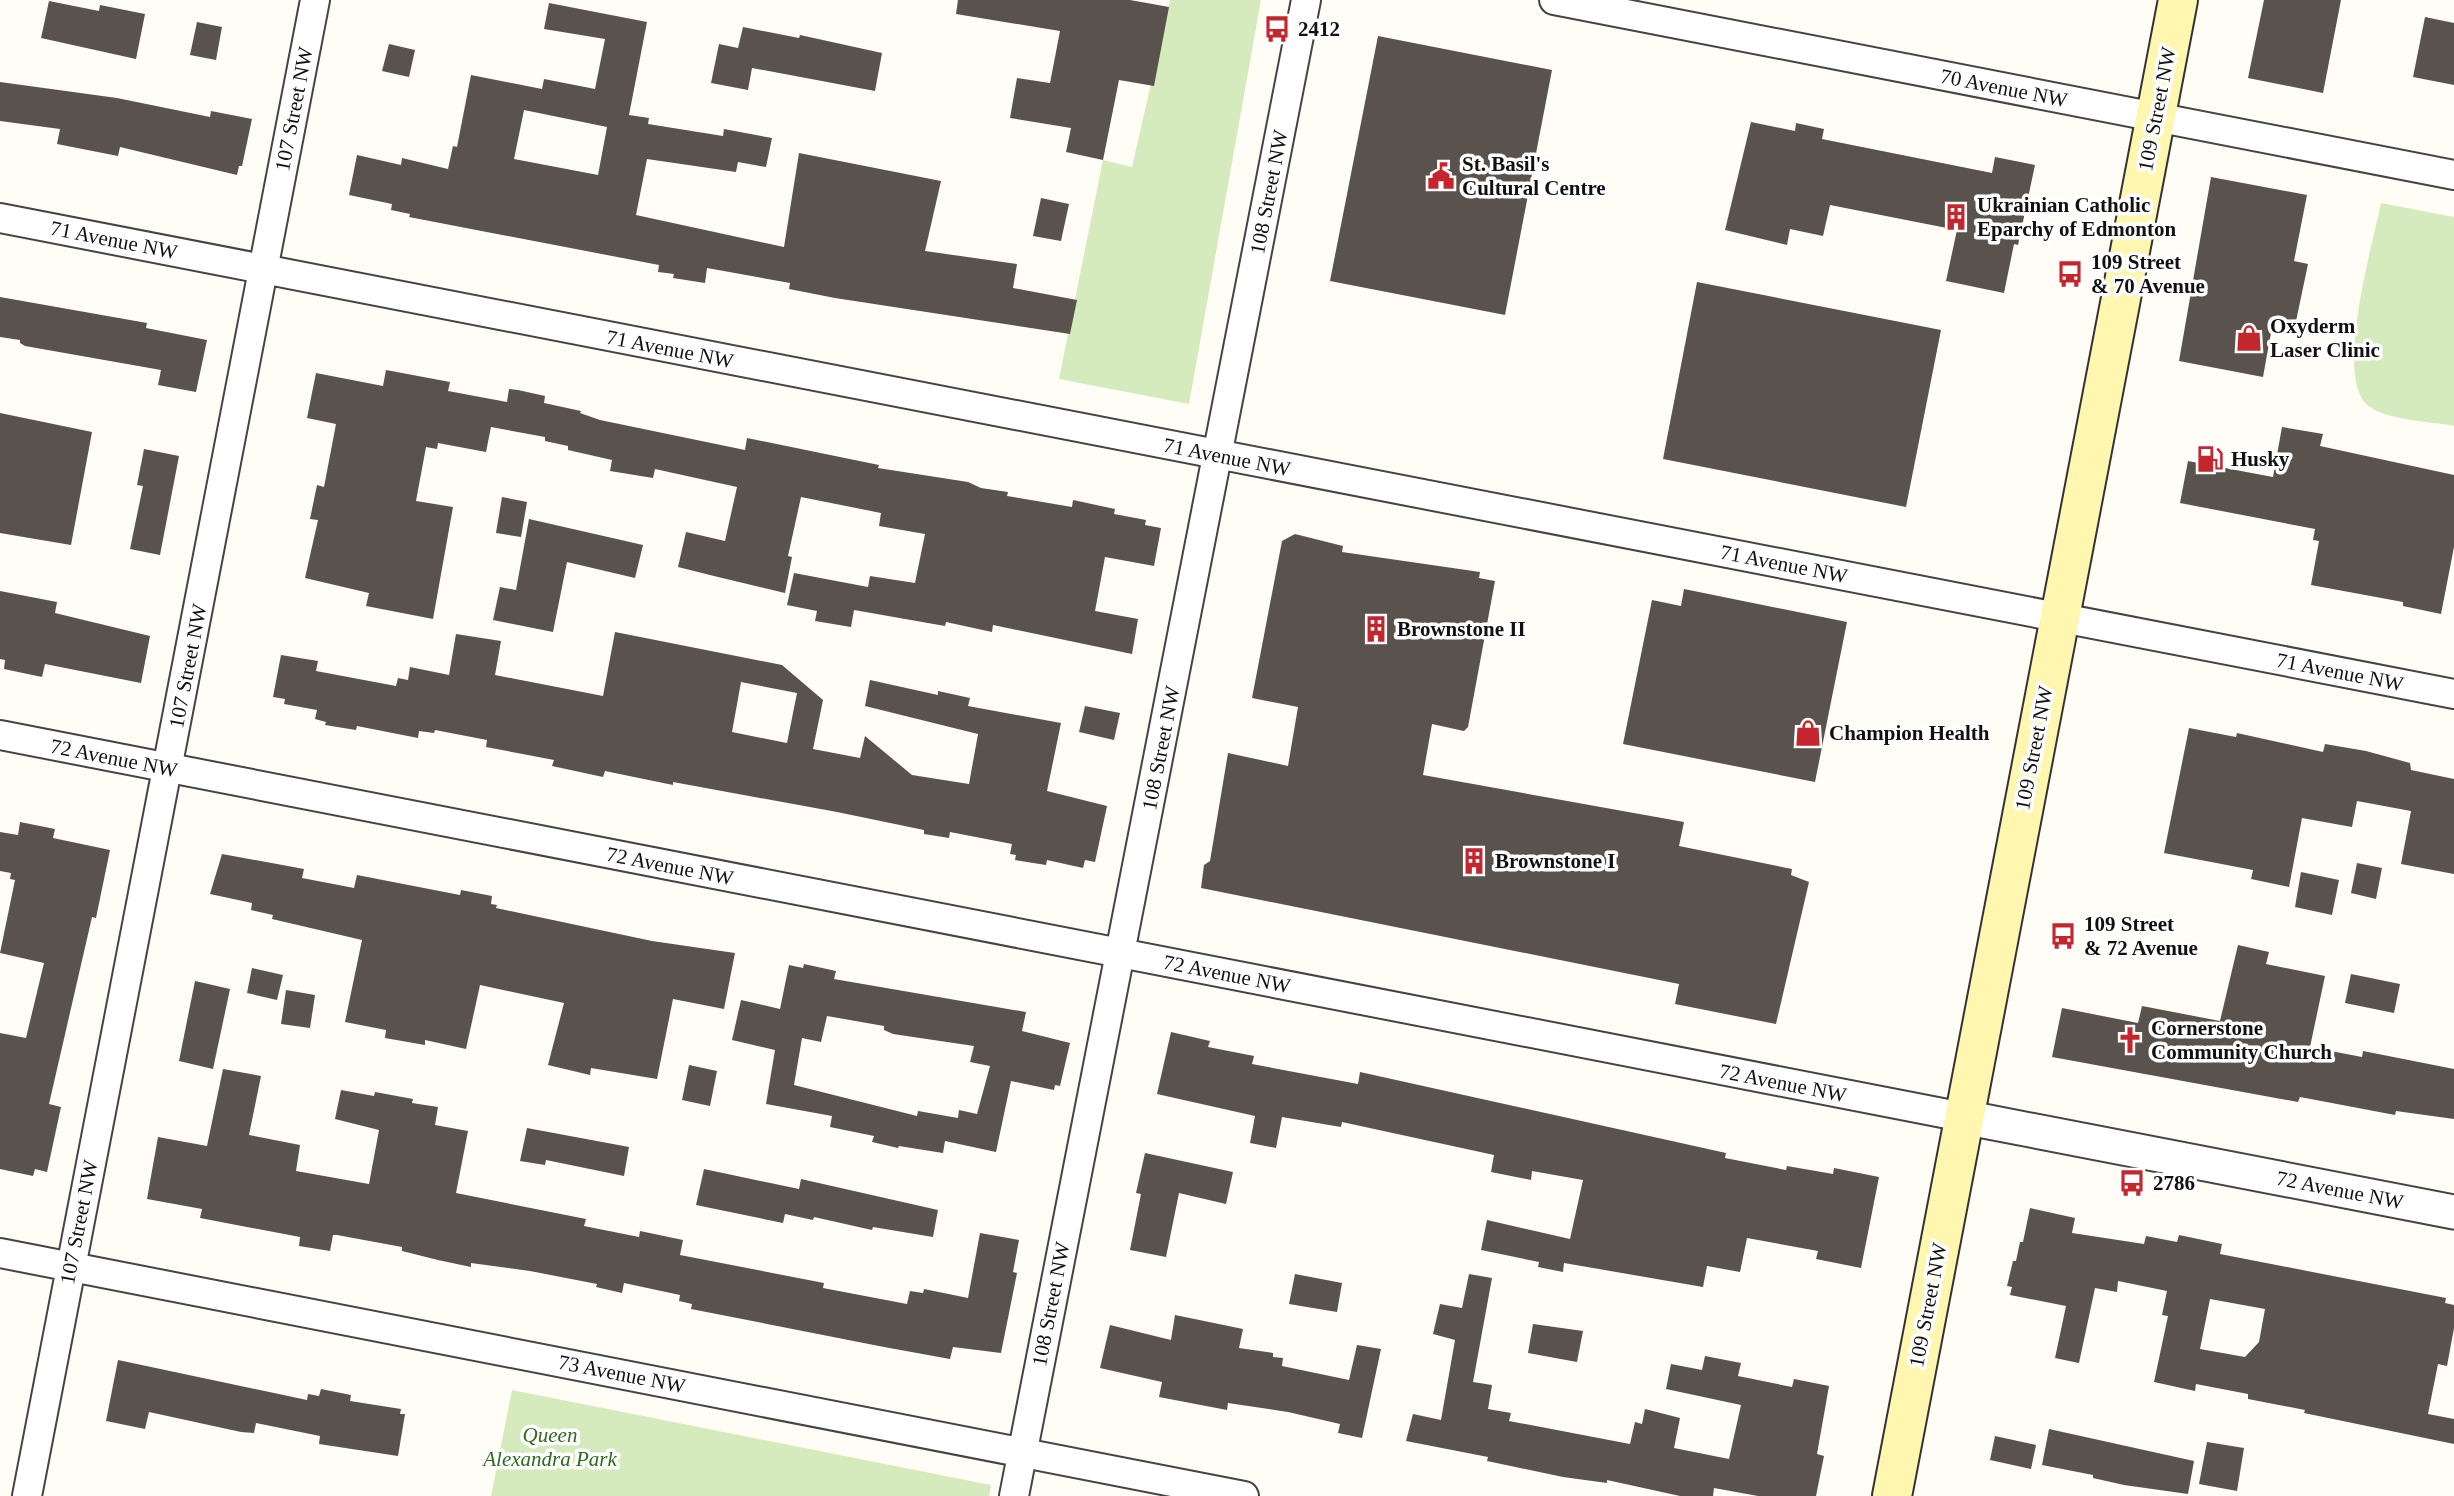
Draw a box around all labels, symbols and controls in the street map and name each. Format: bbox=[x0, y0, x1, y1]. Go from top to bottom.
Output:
bus stop icon: 2412 bbox=[1262, 14, 1292, 44]
place label: 2412 bbox=[1298, 17, 1340, 41]
street label: 107 Street NW bbox=[270, 45, 318, 173]
street label: 109 Street NW bbox=[2133, 45, 2181, 173]
street label: 70 Avenue NW bbox=[1938, 64, 2070, 112]
street label: 108 Street NW bbox=[1245, 128, 1293, 256]
place label: St. Basil's Cultural Centre bbox=[1462, 152, 1606, 200]
public building icon: St. Basil's Cultural Centre bbox=[1426, 161, 1456, 191]
place label: Ukrainian Catholic Eparchy of Edmonton bbox=[1977, 193, 2176, 241]
building icon: Ukrainian Catholic Eparchy of Edmonton bbox=[1941, 202, 1971, 232]
street label: 71 Avenue NW bbox=[48, 216, 180, 264]
place label: 109 Street & 70 Avenue bbox=[2091, 250, 2205, 298]
bus stop icon: 109 Street & 70 Avenue bbox=[2055, 259, 2085, 289]
place label: Oxyderm Laser Clinic bbox=[2270, 314, 2380, 362]
shop icon: Oxyderm Laser Clinic bbox=[2234, 323, 2264, 353]
street label: 71 Avenue NW bbox=[604, 325, 736, 373]
street label: 71 Avenue NW bbox=[1161, 433, 1293, 481]
fuel station icon: Husky bbox=[2195, 444, 2225, 474]
place label: Husky bbox=[2231, 447, 2290, 471]
street label: 71 Avenue NW bbox=[1718, 540, 1850, 588]
street label: 107 Street NW bbox=[164, 602, 212, 730]
building icon: Brownstone II bbox=[1361, 614, 1391, 644]
place label: Brownstone II bbox=[1397, 617, 1526, 641]
street label: 71 Avenue NW bbox=[2274, 648, 2406, 696]
street label: 108 Street NW bbox=[1137, 684, 1185, 812]
street label: 109 Street NW bbox=[2010, 684, 2058, 812]
shop icon: Champion Health bbox=[1793, 718, 1823, 748]
place label: Champion Health bbox=[1829, 721, 1990, 745]
street label: 72 Avenue NW bbox=[48, 734, 180, 782]
street label: 72 Avenue NW bbox=[604, 842, 736, 890]
building icon: Brownstone I bbox=[1459, 846, 1489, 876]
place label: Brownstone I bbox=[1495, 849, 1615, 873]
place label: 109 Street & 72 Avenue bbox=[2084, 912, 2198, 960]
bus stop icon: 109 Street & 72 Avenue bbox=[2048, 921, 2078, 951]
street label: 72 Avenue NW bbox=[1161, 950, 1293, 998]
place label: Cornerstone Community Church bbox=[2151, 1016, 2332, 1064]
church icon: Cornerstone Community Church bbox=[2115, 1025, 2145, 1055]
street label: 72 Avenue NW bbox=[1717, 1059, 1849, 1107]
street label: 107 Street NW bbox=[55, 1158, 103, 1286]
street label: 72 Avenue NW bbox=[2274, 1166, 2406, 1214]
bus stop icon: 2786 bbox=[2117, 1168, 2147, 1198]
place label: 2786 bbox=[2153, 1171, 2195, 1195]
street label: 108 Street NW bbox=[1027, 1240, 1075, 1368]
street label: 109 Street NW bbox=[1904, 1241, 1952, 1369]
street label: 73 Avenue NW bbox=[556, 1350, 688, 1398]
park label: Queen Alexandra Park bbox=[481, 1423, 617, 1471]

